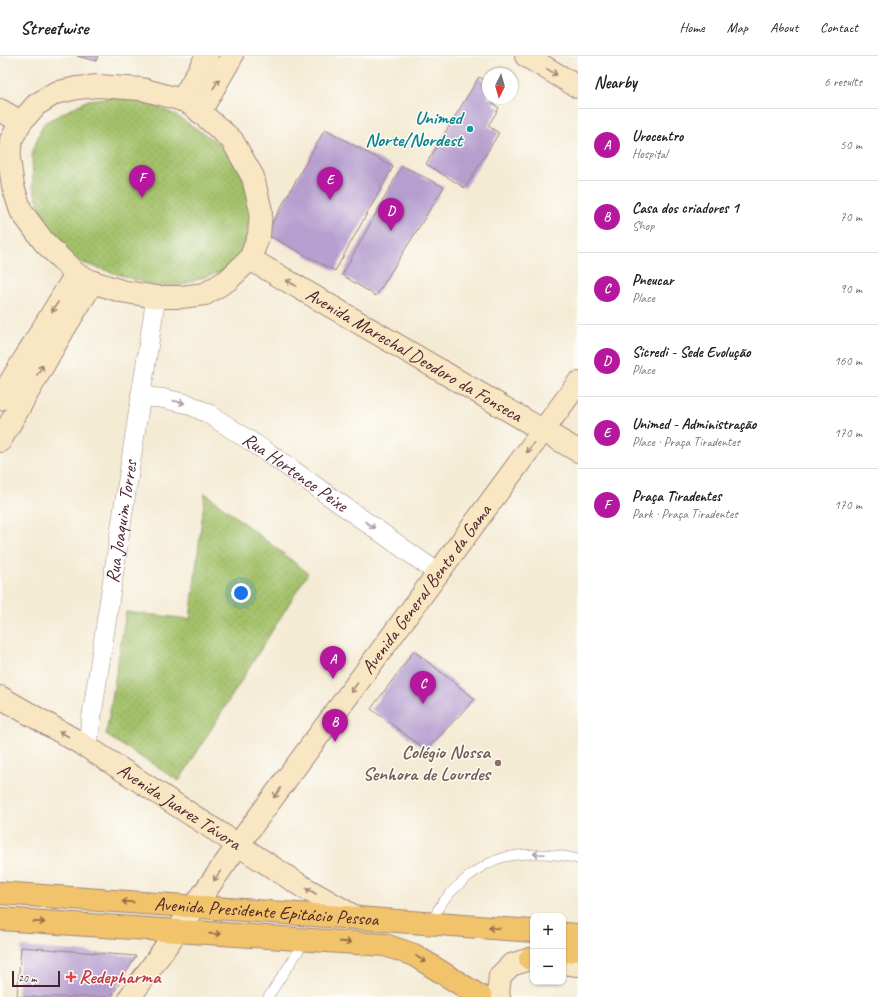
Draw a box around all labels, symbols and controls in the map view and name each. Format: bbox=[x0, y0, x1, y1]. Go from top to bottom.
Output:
text: Streetwise bbox=[20, 16, 88, 40]
text: Home bbox=[679, 19, 705, 36]
text: Map bbox=[727, 19, 748, 36]
text: About bbox=[770, 19, 798, 36]
text: Contact bbox=[820, 19, 858, 36]
north arrow bbox=[482, 68, 518, 104]
one-way arrow bbox=[546, 68, 558, 76]
text: Nearby bbox=[594, 72, 637, 93]
text: 6 results bbox=[824, 74, 862, 90]
one-way arrow bbox=[213, 78, 221, 90]
place label: Unimed Norte/Nordest bbox=[365, 106, 465, 152]
marker: Unimed Norte/Nordest bbox=[465, 124, 475, 134]
text: Urocentro bbox=[632, 127, 683, 146]
text: A bbox=[604, 137, 610, 153]
text: 50 m bbox=[840, 137, 862, 153]
text: Hospital bbox=[632, 146, 668, 162]
pin: F bbox=[129, 165, 155, 198]
pin: E bbox=[317, 167, 343, 200]
pin: D bbox=[378, 198, 404, 231]
text: Casa dos criadores 1 bbox=[632, 199, 739, 218]
text: B bbox=[604, 209, 610, 225]
text: 70 m bbox=[840, 209, 862, 225]
text: Shop bbox=[632, 218, 654, 234]
text: Pneucar bbox=[632, 271, 673, 290]
one-way arrow bbox=[285, 278, 297, 286]
text: C bbox=[604, 281, 610, 297]
text: 90 m bbox=[840, 281, 862, 297]
street label: Avenida Marechal Deodoro da Fonseca bbox=[302, 282, 528, 428]
text: Place bbox=[632, 290, 655, 306]
one-way arrow bbox=[51, 301, 59, 313]
text: Sicredi - Sede Evolução bbox=[632, 343, 750, 362]
text: D bbox=[603, 353, 611, 369]
text: 160 m bbox=[834, 353, 862, 369]
text: Place bbox=[632, 362, 655, 378]
one-way arrow bbox=[36, 365, 44, 377]
one-way arrow bbox=[172, 399, 185, 406]
text: Unimed - Administração bbox=[632, 415, 756, 434]
text: E bbox=[604, 425, 610, 441]
text: 170 m bbox=[834, 425, 862, 441]
street label: Rua Hortence Peixe bbox=[238, 427, 354, 518]
text: Place · Praça Tiradentes bbox=[632, 434, 740, 450]
one-way arrow bbox=[526, 442, 534, 453]
street label: Rua Joaquim Torres bbox=[100, 457, 143, 585]
text: Praça Tiradentes bbox=[632, 487, 721, 506]
text: F bbox=[604, 497, 610, 513]
text: 170 m bbox=[834, 497, 862, 513]
street label: Avenida General Bento da Gama bbox=[356, 499, 497, 679]
text: Park · Praça Tiradentes bbox=[632, 506, 738, 522]
one-way arrow bbox=[364, 521, 375, 529]
your location bbox=[231, 583, 251, 603]
pin: A bbox=[320, 646, 346, 679]
pin: C bbox=[410, 671, 436, 704]
one-way arrow bbox=[350, 683, 358, 694]
pin: B bbox=[322, 709, 348, 742]
one-way arrow bbox=[58, 729, 70, 737]
place label: Colégio Nossa Senhora de Lourdes bbox=[363, 740, 492, 786]
street label: Avenida Juarez Távora bbox=[113, 758, 246, 856]
marker: Colégio Nossa Senhora de Lourdes bbox=[493, 758, 503, 768]
one-way arrow bbox=[273, 787, 281, 798]
one-way arrow bbox=[533, 851, 546, 858]
one-way arrow bbox=[213, 870, 221, 881]
one-way arrow bbox=[305, 887, 317, 895]
street label: Avenida Presidente Epitácio Pessoa bbox=[154, 892, 381, 932]
one-way arrow bbox=[122, 898, 135, 905]
map controls bbox=[530, 913, 566, 985]
button: + bbox=[530, 913, 566, 949]
one-way arrow bbox=[32, 919, 45, 926]
one-way arrow bbox=[488, 925, 501, 932]
one-way arrow bbox=[208, 930, 221, 937]
one-way arrow bbox=[338, 939, 351, 946]
button: − bbox=[530, 949, 566, 985]
one-way arrow bbox=[415, 956, 427, 964]
place label: Redepharma bbox=[79, 965, 162, 989]
scale bar bbox=[12, 969, 60, 988]
text: 20 m bbox=[18, 971, 37, 985]
marker: Redepharma bbox=[66, 972, 76, 982]

